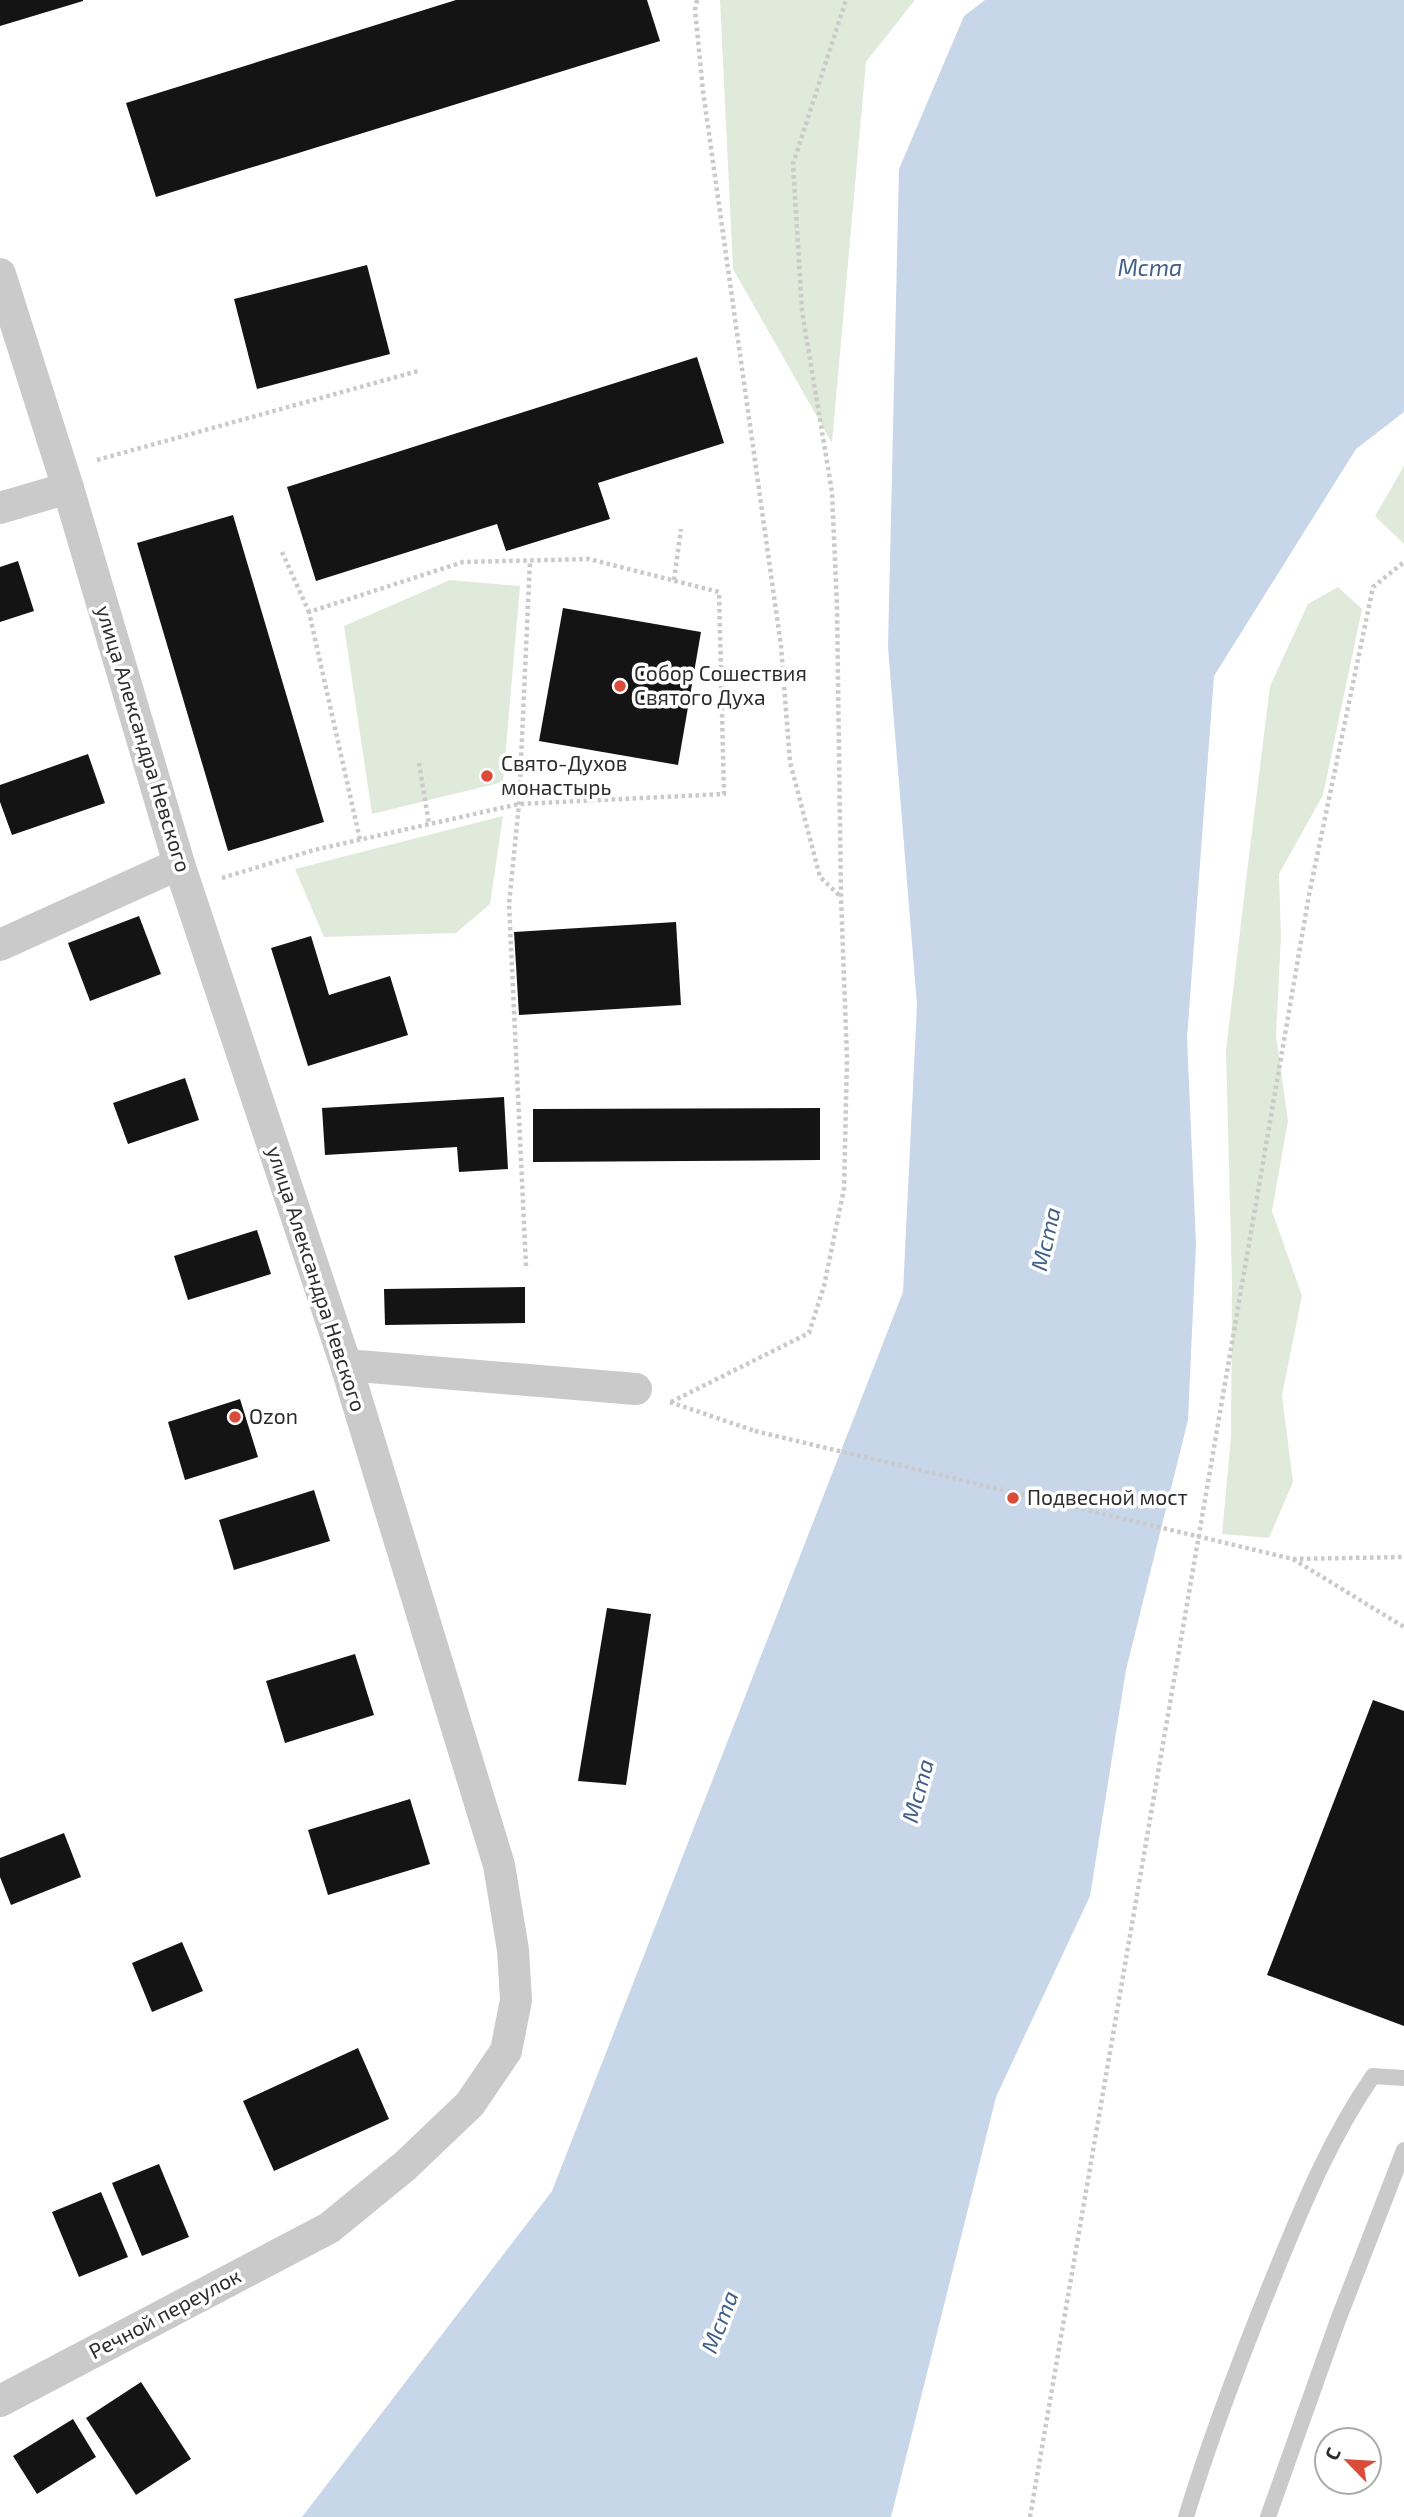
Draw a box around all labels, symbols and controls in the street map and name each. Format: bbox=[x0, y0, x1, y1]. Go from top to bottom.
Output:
water label: Мста bbox=[1118, 253, 1182, 281]
street label: улица Александра Невского bbox=[91, 602, 197, 875]
place label: Собор Сошествия Святого Духа bbox=[634, 660, 807, 710]
marker: Собор Сошествия Святого Духа bbox=[612, 678, 628, 694]
place label: Свято-Духов монастырь bbox=[501, 750, 627, 799]
marker: Свято-Духов монастырь bbox=[479, 768, 495, 784]
street label: улица Александра Невского bbox=[262, 1143, 372, 1415]
water label: Мста bbox=[1024, 1204, 1066, 1273]
place label: Ozon bbox=[249, 1403, 298, 1428]
marker: Ozon bbox=[227, 1409, 243, 1425]
place label: Подвесной мост bbox=[1027, 1484, 1188, 1509]
marker: Подвесной мост bbox=[1005, 1490, 1021, 1506]
water label: Мста bbox=[895, 1756, 939, 1826]
street label: Речной переулок bbox=[84, 2262, 245, 2364]
water label: Мста bbox=[694, 2286, 744, 2357]
north arrow bbox=[1313, 2426, 1383, 2496]
text: С bbox=[1319, 2444, 1345, 2464]

